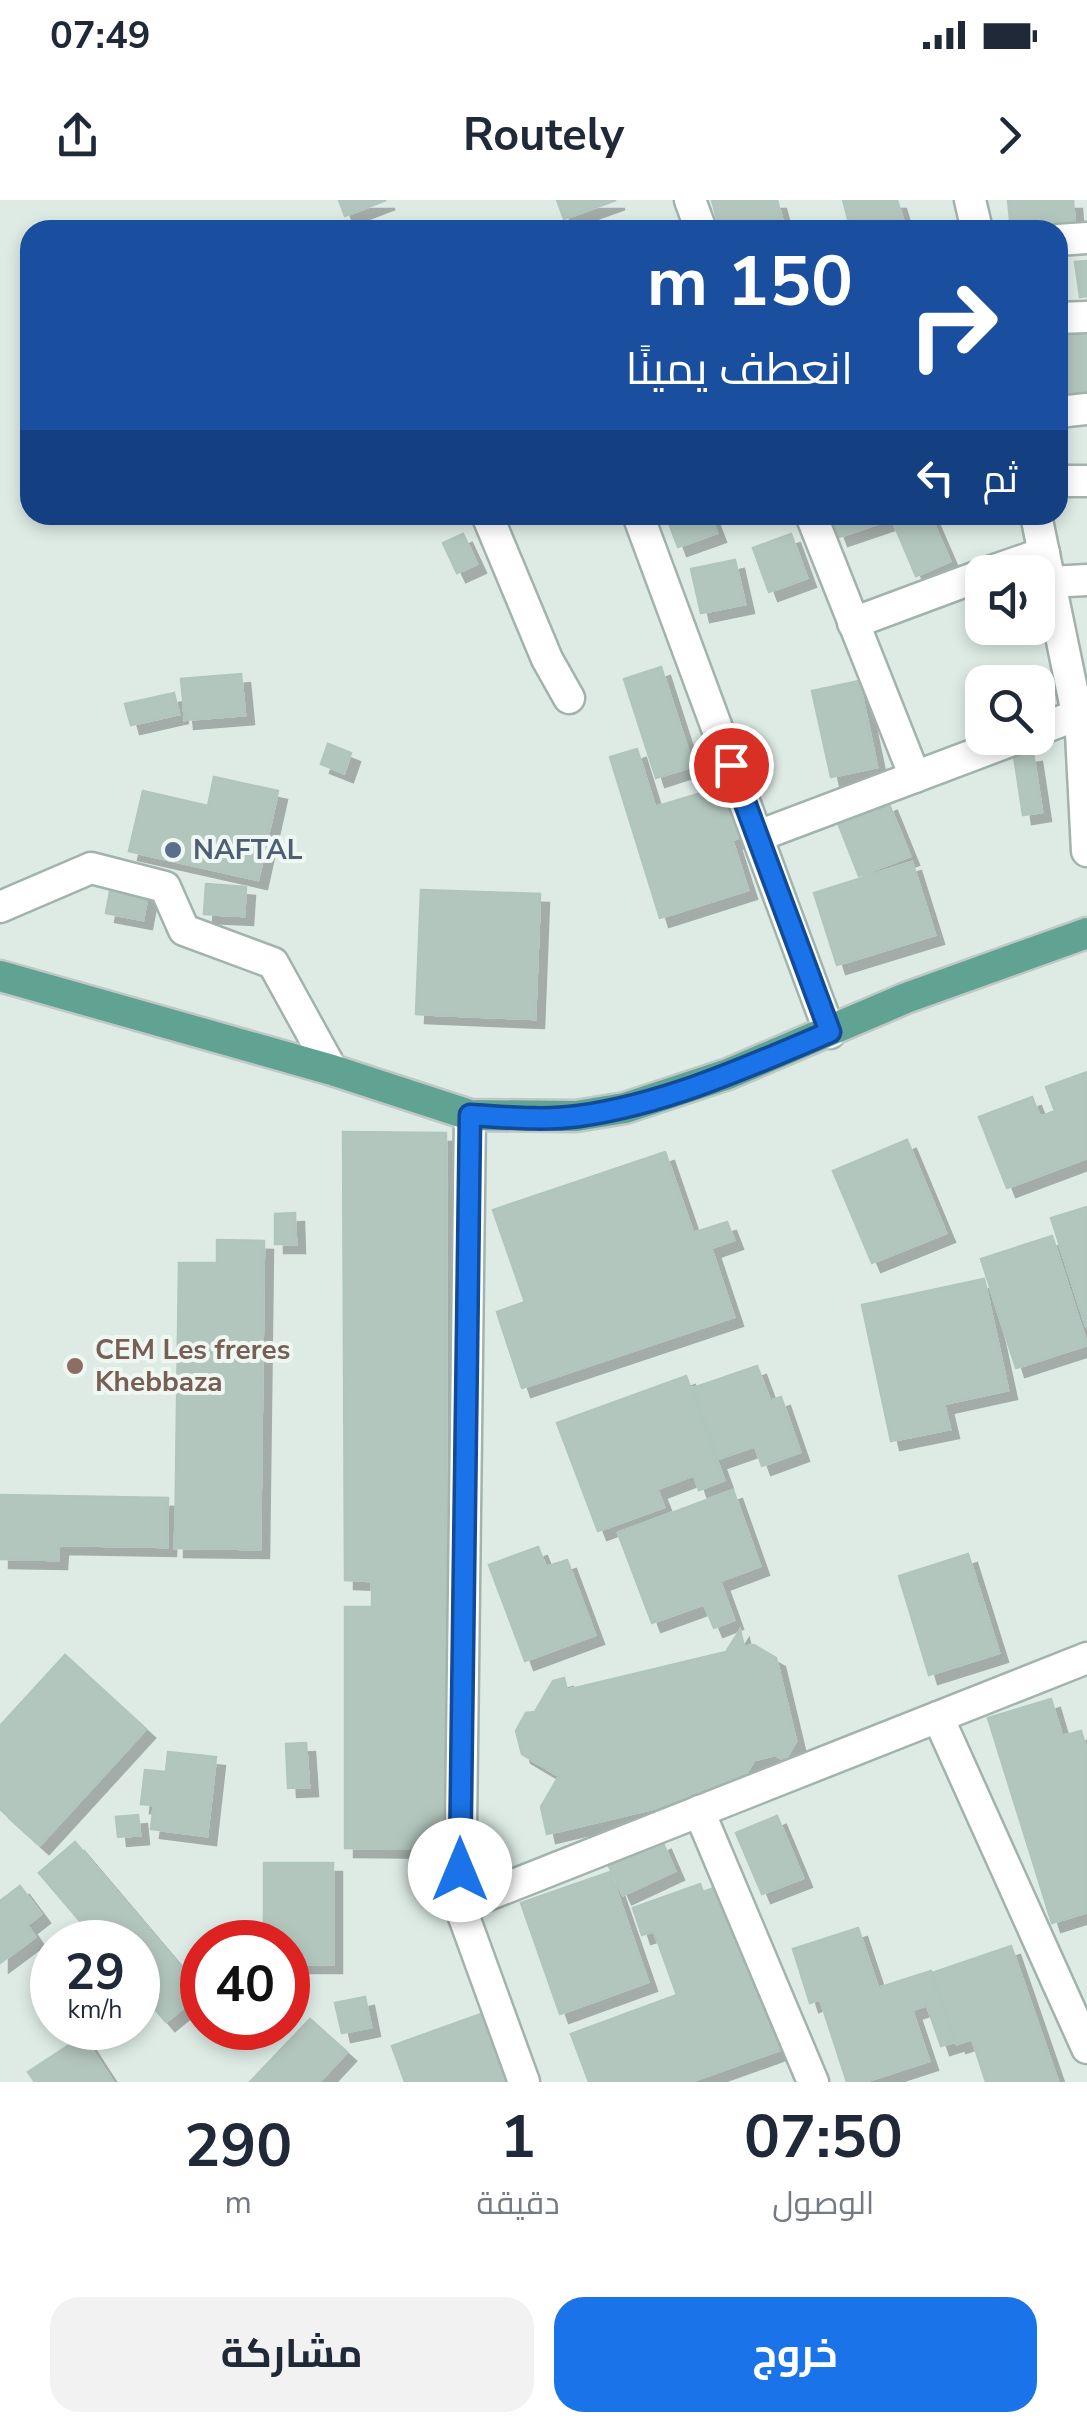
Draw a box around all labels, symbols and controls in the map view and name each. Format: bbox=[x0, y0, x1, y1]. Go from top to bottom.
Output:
text: 07:49 bbox=[50, 10, 151, 61]
text: Routely bbox=[463, 105, 624, 166]
icon: share bbox=[50, 108, 105, 163]
icon: forward bbox=[982, 108, 1037, 163]
text: 150 m bbox=[647, 234, 853, 330]
icon: right bbox=[888, 260, 1018, 390]
text: انعطف يمينًا bbox=[625, 339, 853, 400]
icon: left bbox=[908, 450, 963, 505]
text: ثم bbox=[983, 454, 1018, 505]
map controls bbox=[965, 555, 1055, 755]
button: sound bbox=[965, 555, 1055, 645]
button: search bbox=[965, 665, 1055, 755]
pin bbox=[689, 723, 774, 808]
icon: arrive bbox=[704, 738, 759, 793]
place label: NAFTAL bbox=[193, 831, 303, 869]
marker: NAFTAL bbox=[162, 839, 184, 861]
place label: CEM Les freres Khebbaza bbox=[95, 1331, 290, 1401]
marker: CEM Les freres Khebbaza bbox=[64, 1355, 86, 1377]
position arrow bbox=[408, 1818, 512, 1922]
speed limit sign: 40 bbox=[180, 1920, 310, 2050]
text: 29 bbox=[65, 1938, 125, 2007]
text: km/h bbox=[67, 1993, 123, 2027]
text: 1 bbox=[500, 2096, 536, 2178]
text: 07:50 bbox=[744, 2096, 903, 2178]
text: 290 bbox=[184, 2105, 292, 2187]
text: m bbox=[225, 2181, 252, 2224]
text: دقيقة bbox=[476, 2182, 560, 2225]
text: الوصول bbox=[772, 2182, 874, 2225]
button: مشاركة bbox=[50, 2297, 534, 2412]
button: خروج bbox=[554, 2297, 1037, 2412]

